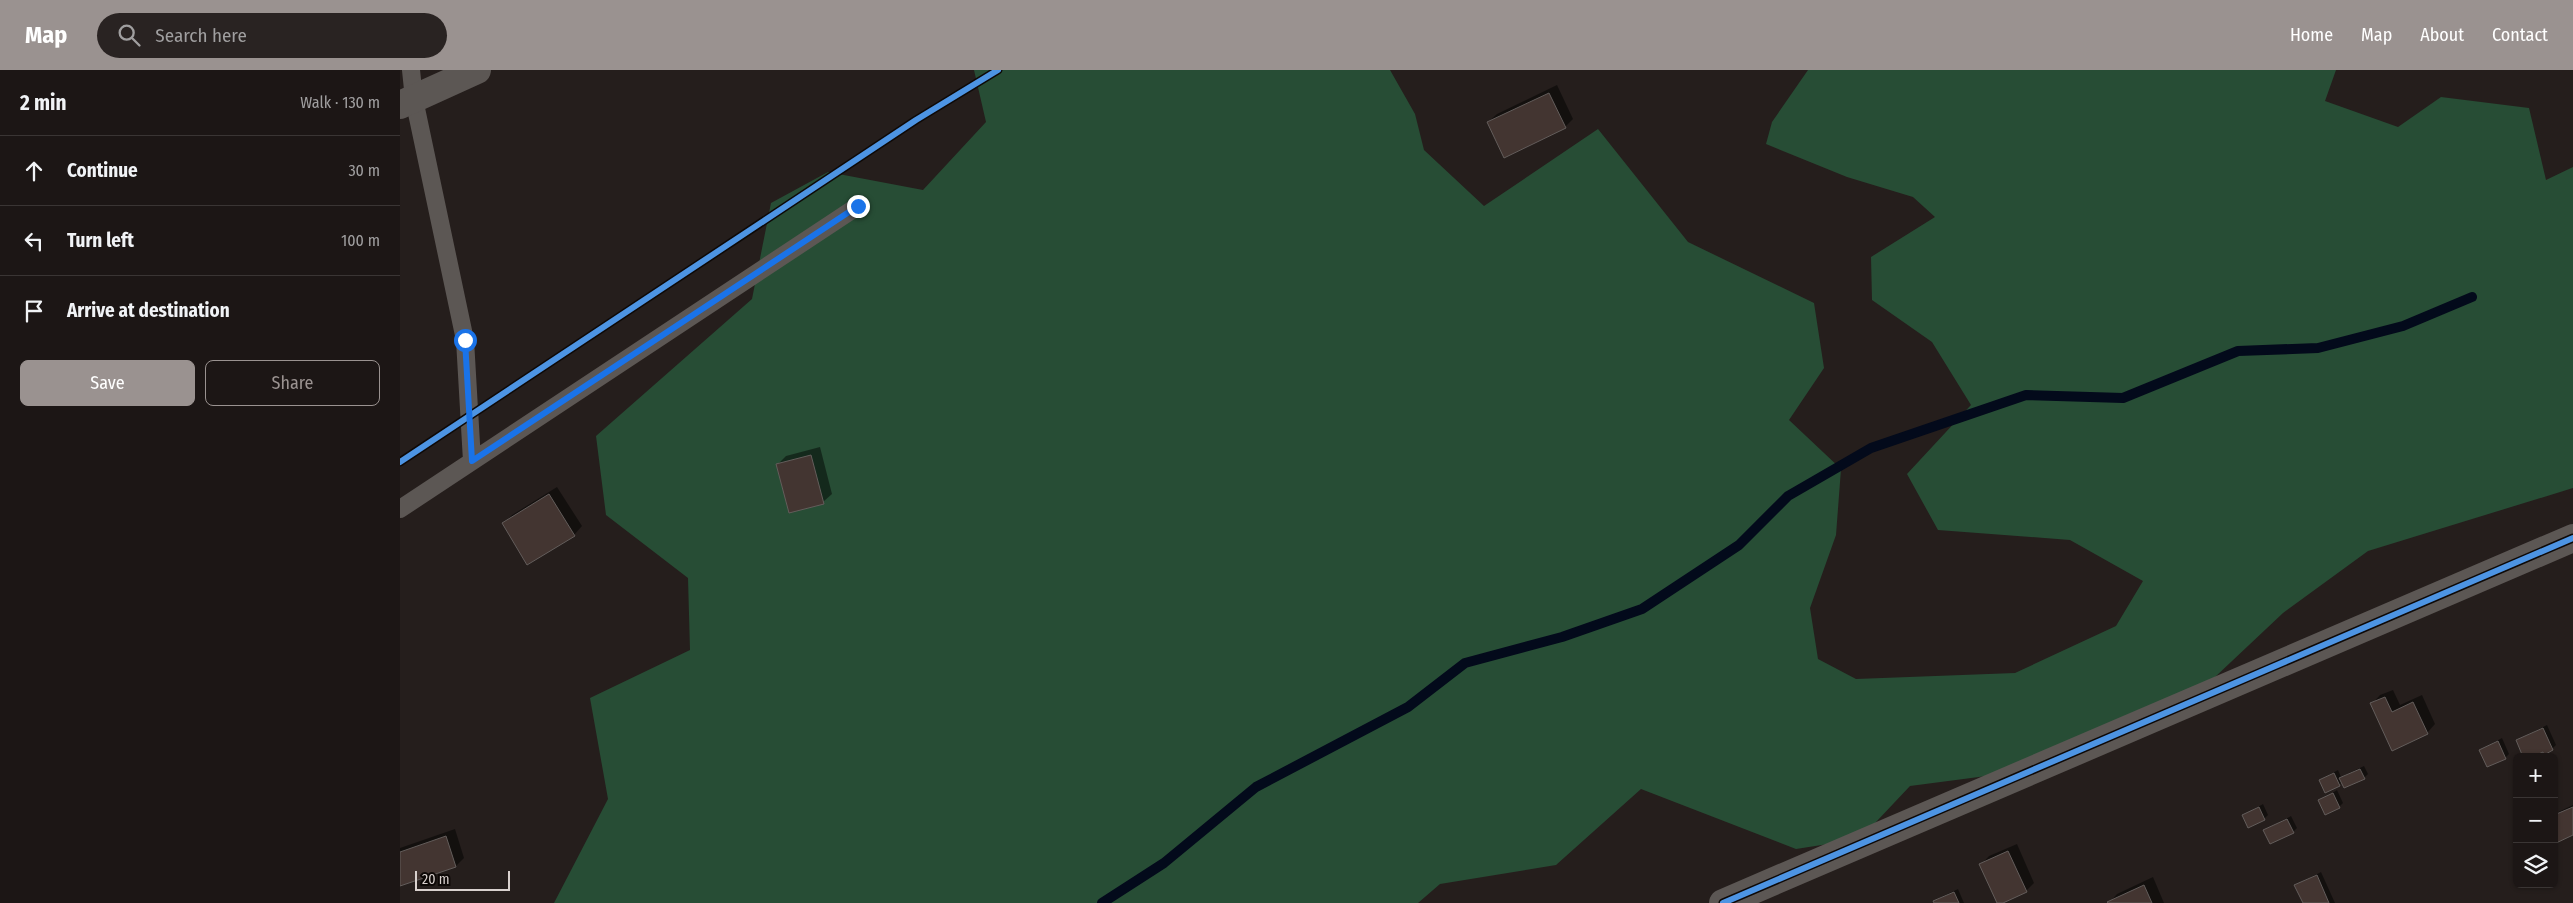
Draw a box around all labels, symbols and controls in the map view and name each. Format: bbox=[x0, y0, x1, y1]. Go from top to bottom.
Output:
search box bbox=[97, 13, 447, 58]
text: Map bbox=[25, 21, 67, 49]
icon: search bbox=[115, 21, 143, 49]
text: Search here bbox=[155, 24, 247, 47]
text: Home bbox=[2290, 24, 2333, 46]
text: Map bbox=[2361, 24, 2392, 46]
text: About bbox=[2420, 24, 2464, 46]
text: Contact bbox=[2492, 24, 2548, 46]
text: 2 min bbox=[20, 90, 67, 116]
text: Walk · 130 m bbox=[300, 93, 380, 112]
icon: ahead bbox=[20, 157, 48, 185]
text: Continue bbox=[67, 159, 138, 182]
text: 30 m bbox=[348, 161, 380, 180]
route end bbox=[847, 195, 870, 218]
icon: left bbox=[20, 227, 48, 255]
text: Turn left bbox=[67, 229, 134, 252]
text: 100 m bbox=[341, 231, 380, 250]
icon: arrive bbox=[20, 297, 48, 325]
text: Arrive at destination bbox=[67, 299, 230, 322]
route start bbox=[454, 329, 477, 352]
button: Save bbox=[20, 360, 195, 406]
button: Share bbox=[205, 360, 380, 406]
map controls bbox=[2513, 753, 2558, 888]
button: + bbox=[2513, 753, 2558, 798]
button: − bbox=[2513, 798, 2558, 843]
button: layers bbox=[2513, 843, 2558, 888]
scale bar bbox=[415, 868, 510, 891]
text: 20 m bbox=[422, 871, 450, 888]

